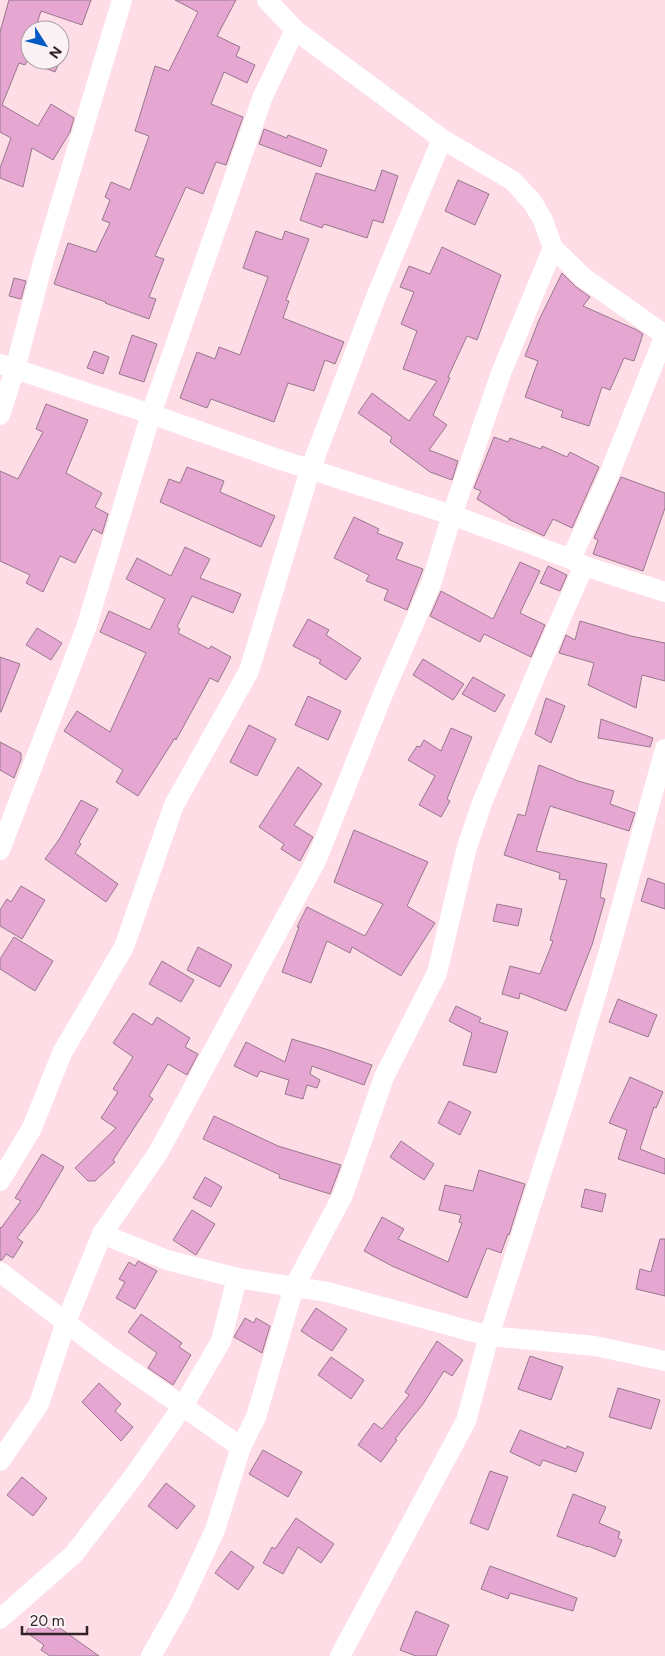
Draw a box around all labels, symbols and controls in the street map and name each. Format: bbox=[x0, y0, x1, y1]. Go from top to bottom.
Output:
north arrow bbox=[20, 20, 70, 70]
text: N bbox=[45, 43, 65, 62]
scale bar bbox=[22, 1604, 88, 1636]
text: 20 m bbox=[30, 1612, 64, 1630]

